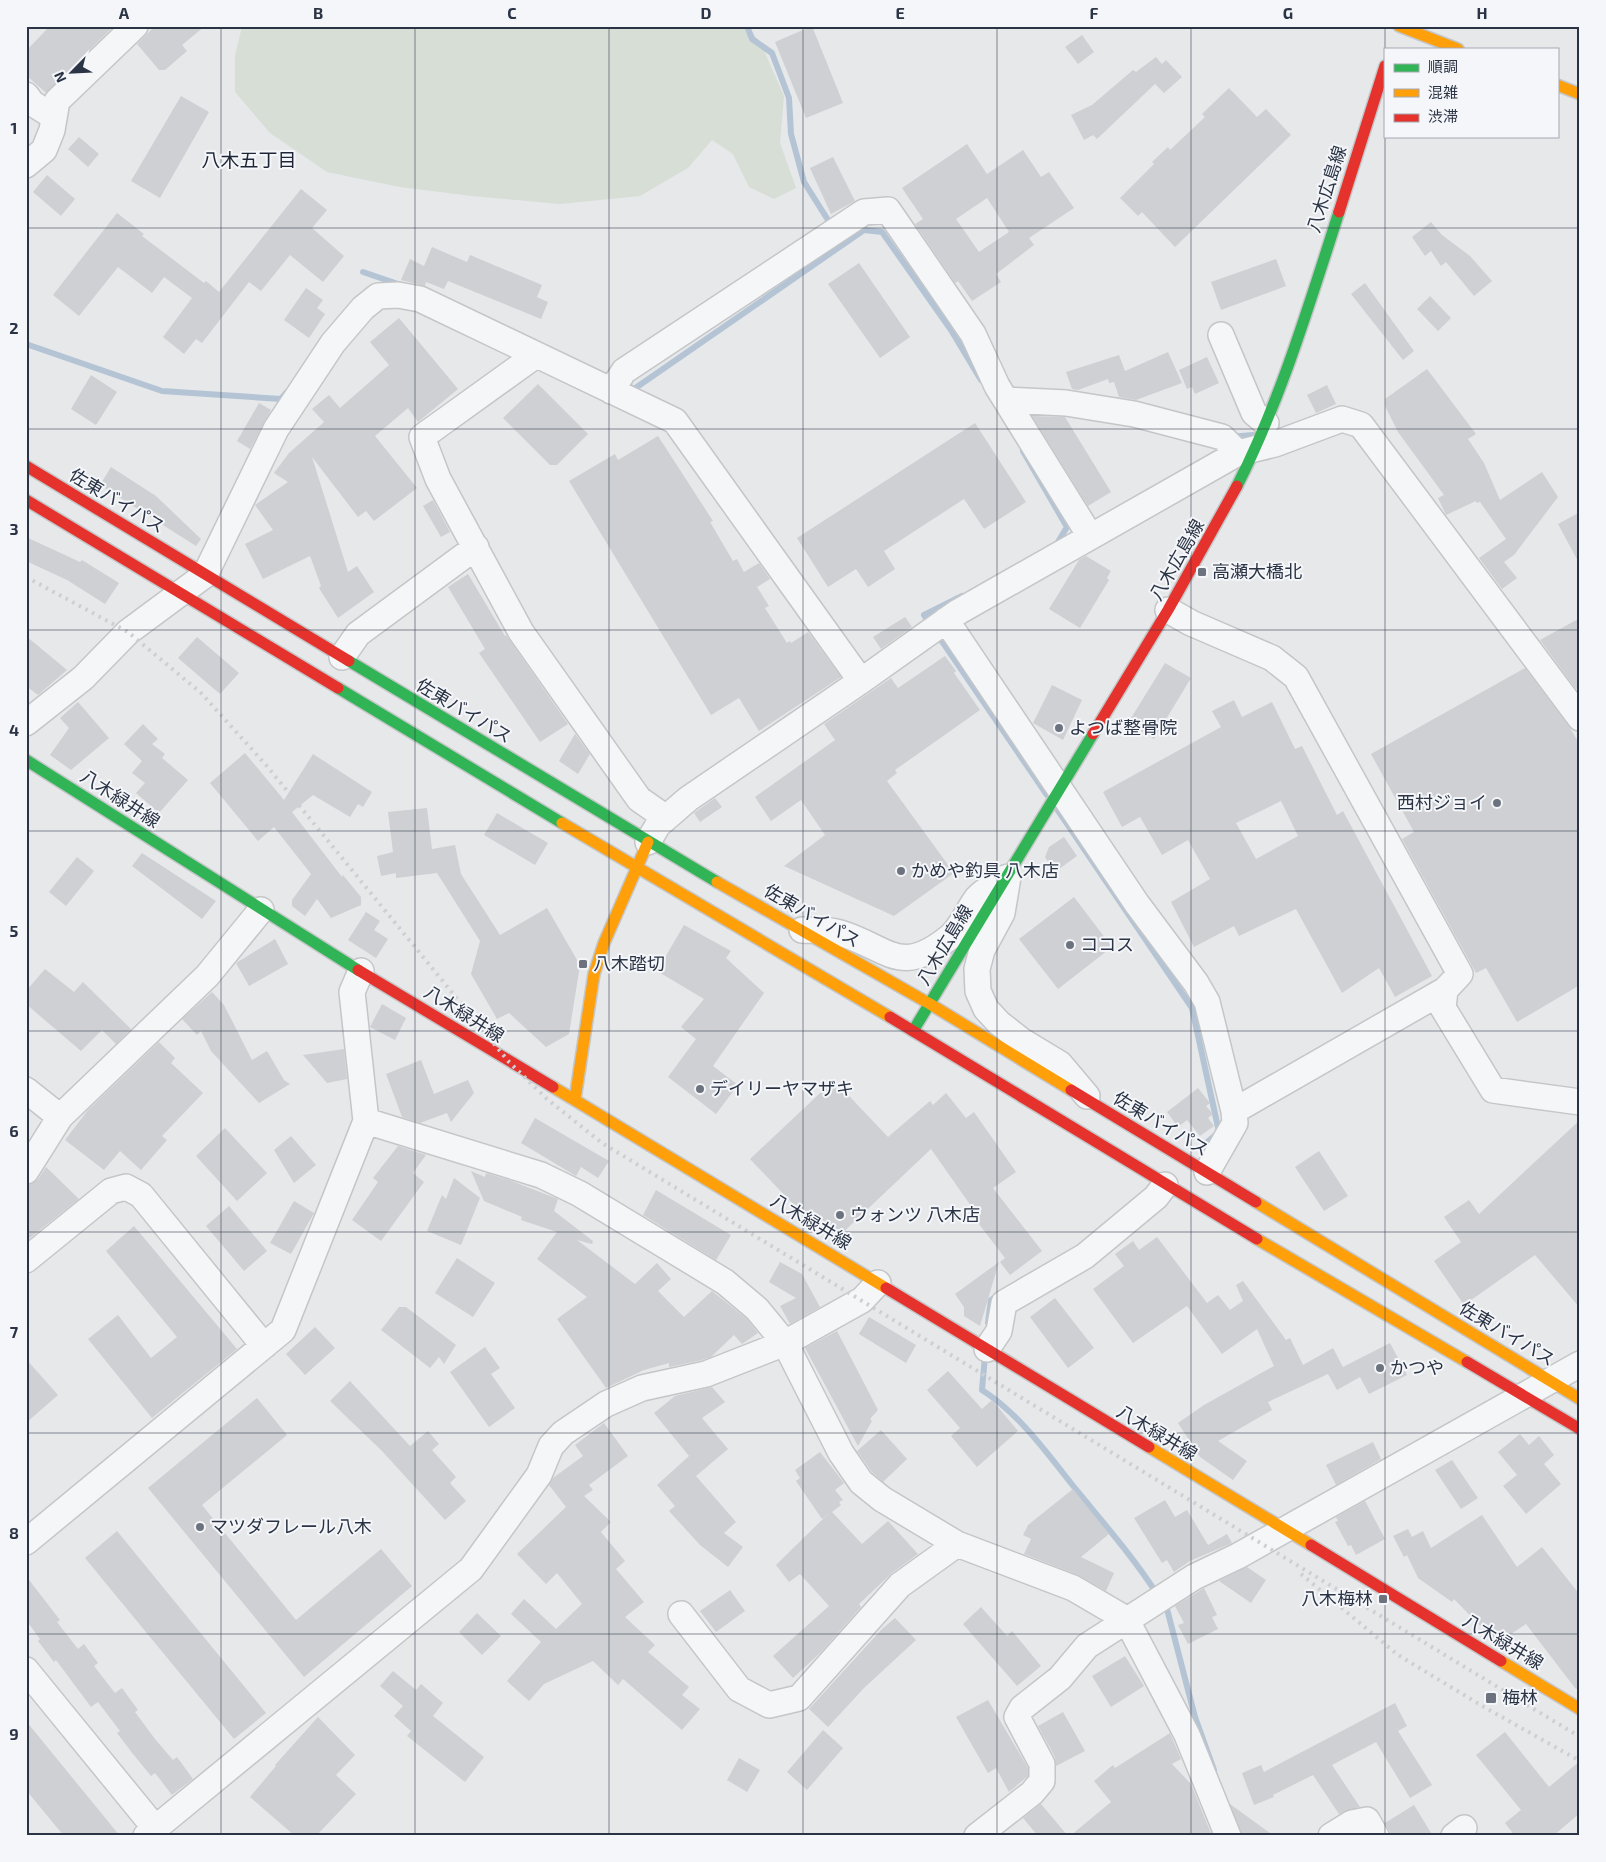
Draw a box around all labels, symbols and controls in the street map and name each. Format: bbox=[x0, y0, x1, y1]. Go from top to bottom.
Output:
text: A bbox=[119, 3, 130, 22]
text: B bbox=[313, 3, 323, 22]
text: C bbox=[507, 3, 517, 22]
text: D bbox=[701, 3, 712, 22]
text: E bbox=[895, 3, 905, 22]
text: F bbox=[1090, 3, 1099, 22]
text: G bbox=[1283, 3, 1293, 22]
text: H bbox=[1476, 3, 1488, 22]
north arrow bbox=[48, 48, 98, 98]
legend bbox=[1384, 48, 1558, 138]
text: 順調 bbox=[1428, 57, 1458, 75]
text: N bbox=[50, 69, 69, 86]
text: 混雑 bbox=[1428, 83, 1458, 101]
text: 渋滞 bbox=[1428, 107, 1458, 125]
text: 1 bbox=[11, 118, 17, 137]
street label: 八木広島線 bbox=[1302, 142, 1350, 235]
district label: 八木五丁目 bbox=[201, 148, 297, 171]
text: 2 bbox=[9, 318, 19, 337]
street label: 佐東バイパス bbox=[66, 463, 169, 537]
street label: 八木広島線 bbox=[1144, 515, 1208, 604]
text: 3 bbox=[9, 519, 19, 538]
place label: 高瀬大橋北 bbox=[1212, 560, 1302, 582]
marker: 高瀬大橋北 bbox=[1196, 566, 1208, 578]
street label: 佐東バイパス bbox=[413, 673, 516, 747]
place label: よつば整骨院 bbox=[1069, 716, 1177, 738]
text: 4 bbox=[9, 720, 19, 739]
marker: よつば整骨院 bbox=[1053, 722, 1065, 734]
street label: 八木緑井線 bbox=[77, 764, 164, 832]
place label: 西村ジョイ bbox=[1397, 791, 1487, 813]
marker: 西村ジョイ bbox=[1491, 797, 1503, 809]
place label: かめや釣具 八木店 bbox=[911, 859, 1059, 881]
marker: かめや釣具 八木店 bbox=[895, 865, 907, 877]
street label: 佐東バイパス bbox=[760, 879, 865, 952]
street label: 八木広島線 bbox=[912, 900, 977, 989]
text: 5 bbox=[10, 921, 19, 940]
place label: ココス bbox=[1080, 933, 1134, 955]
marker: ココス bbox=[1064, 939, 1076, 951]
place label: 八木踏切 bbox=[593, 952, 665, 974]
marker: 八木踏切 bbox=[577, 958, 589, 970]
street label: 八木緑井線 bbox=[421, 980, 509, 1046]
place label: デイリーヤマザキ bbox=[710, 1077, 854, 1099]
marker: デイリーヤマザキ bbox=[694, 1083, 706, 1095]
street label: 佐東バイパス bbox=[1110, 1086, 1213, 1160]
text: 6 bbox=[9, 1121, 19, 1140]
street label: 八木緑井線 bbox=[767, 1189, 856, 1254]
place label: ウォンツ 八木店 bbox=[850, 1203, 980, 1225]
marker: ウォンツ 八木店 bbox=[834, 1209, 846, 1221]
street label: 佐東バイパス bbox=[1456, 1296, 1559, 1370]
text: 7 bbox=[10, 1322, 19, 1341]
place label: かつや bbox=[1390, 1356, 1444, 1378]
marker: かつや bbox=[1374, 1362, 1386, 1374]
street label: 八木緑井線 bbox=[1113, 1400, 1202, 1465]
place label: マツダフレール八木 bbox=[210, 1515, 372, 1537]
marker: マツダフレール八木 bbox=[194, 1521, 206, 1533]
text: 8 bbox=[9, 1523, 19, 1542]
place label: 八木梅林 bbox=[1301, 1587, 1373, 1609]
marker: 八木梅林 bbox=[1377, 1593, 1389, 1605]
street label: 八木緑井線 bbox=[1459, 1609, 1548, 1674]
place label: 梅林 bbox=[1502, 1686, 1538, 1708]
marker: 梅林 bbox=[1484, 1691, 1498, 1705]
text: 9 bbox=[9, 1724, 19, 1743]

